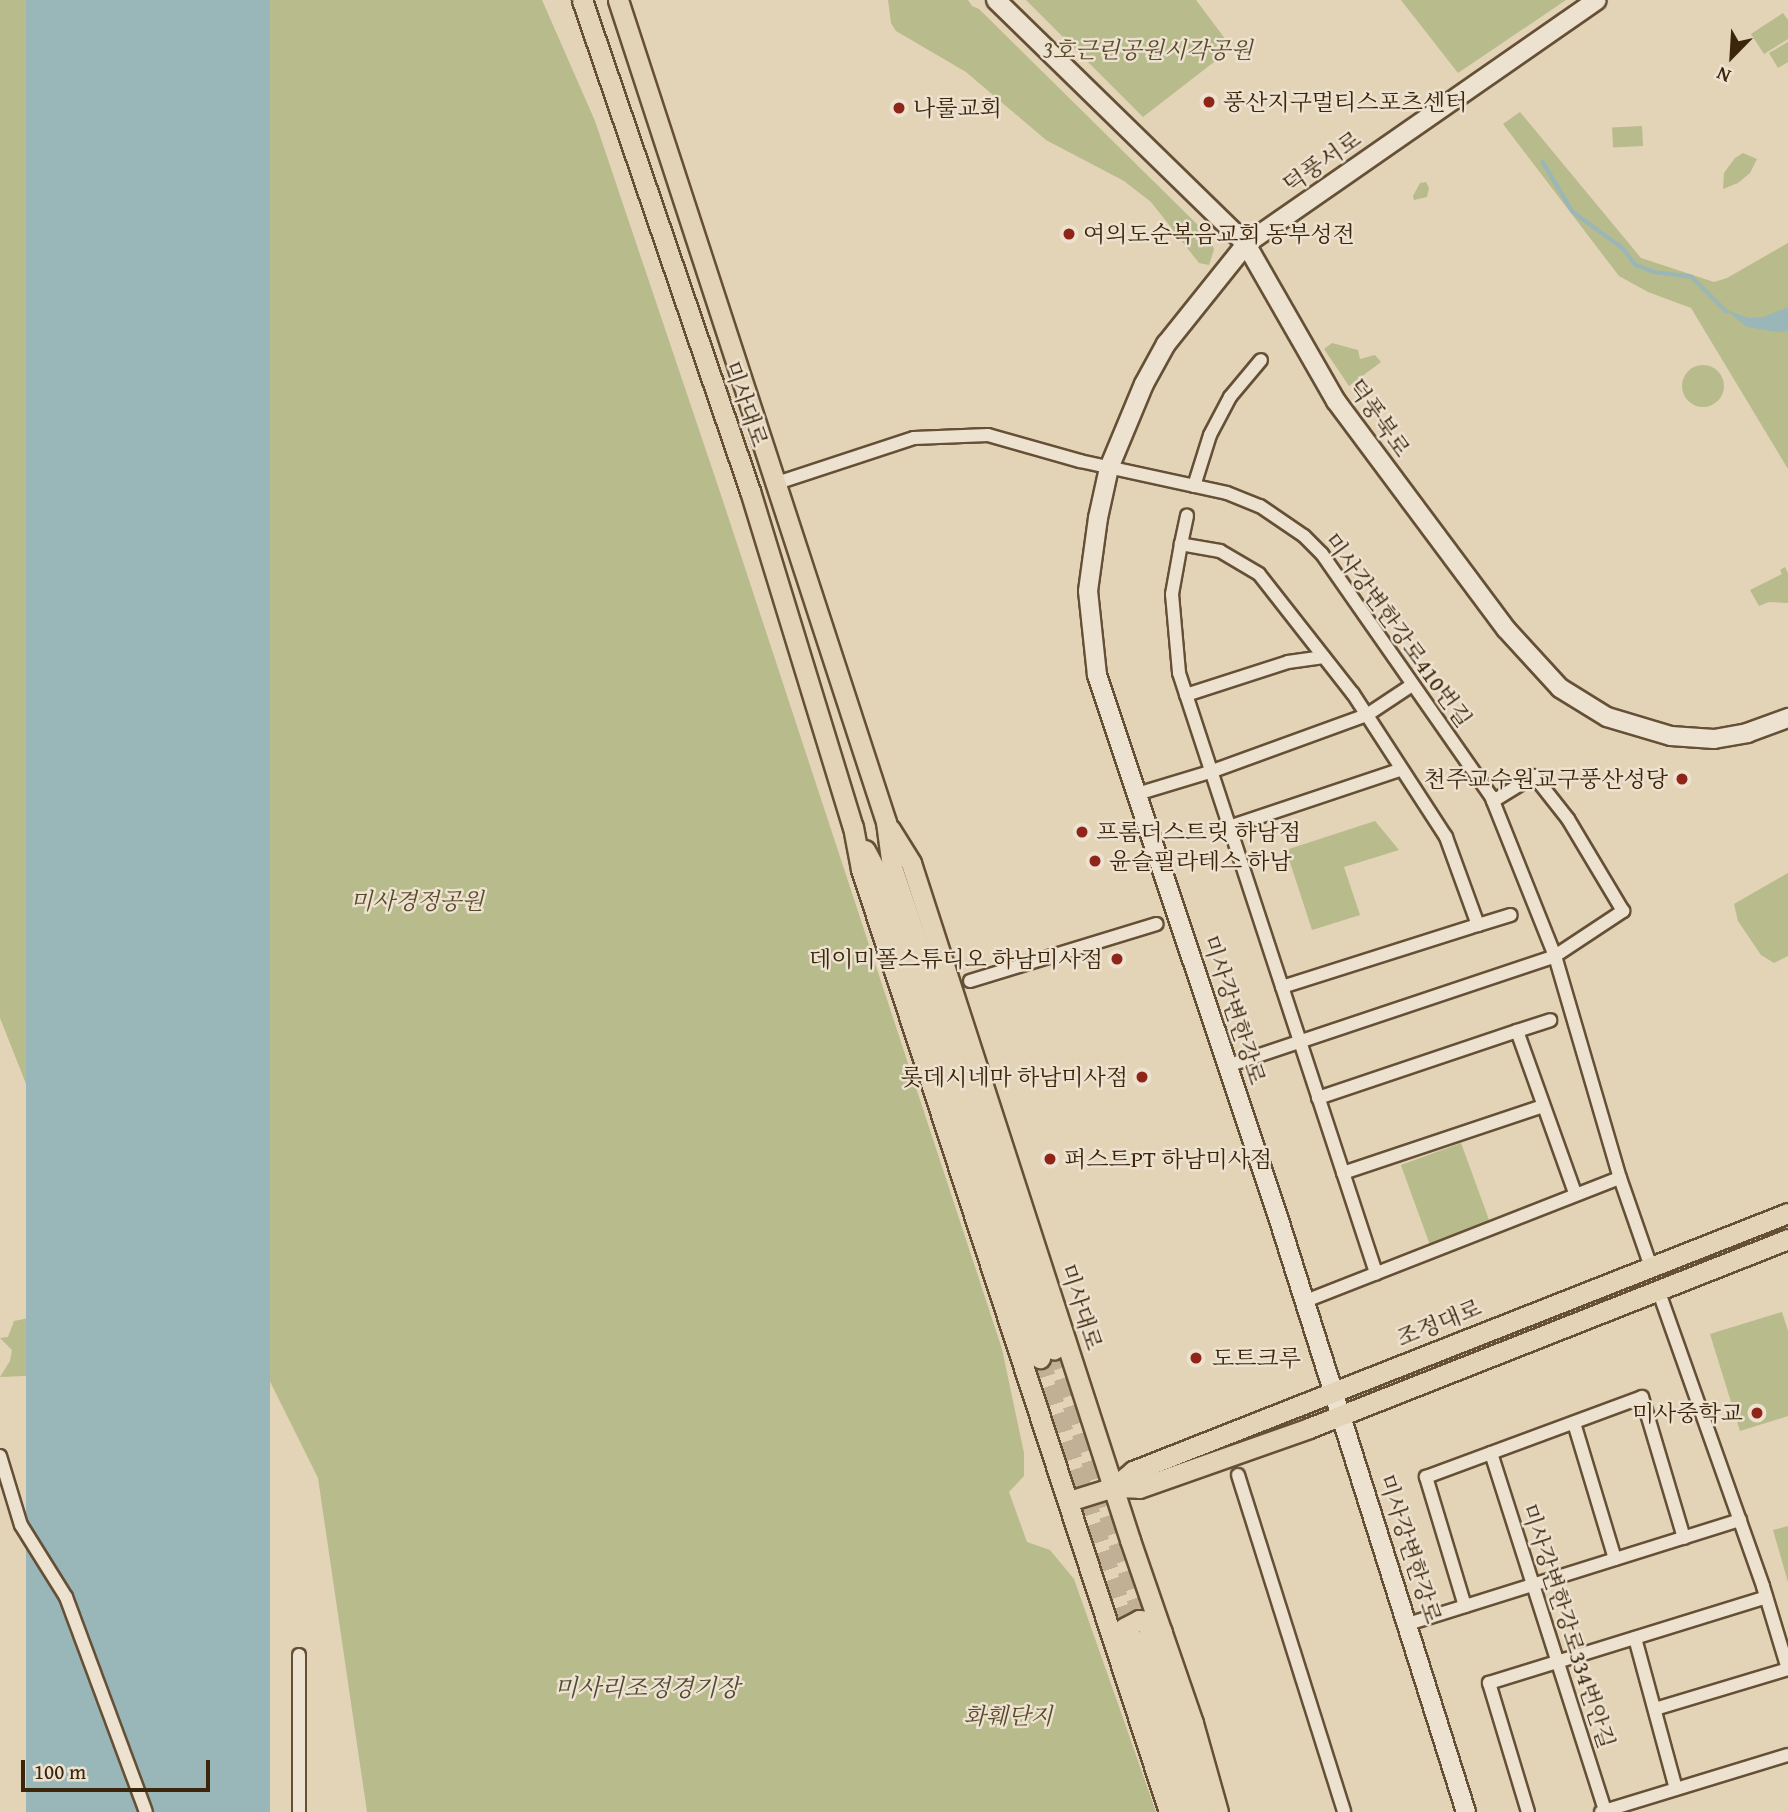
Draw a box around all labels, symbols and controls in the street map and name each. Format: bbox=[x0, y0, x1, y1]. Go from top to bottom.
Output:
north arrow bbox=[1697, 21, 1767, 91]
park label: 3호근린공원시각공원 bbox=[1043, 36, 1253, 64]
text: N bbox=[1712, 60, 1735, 91]
place label: 풍산지구멀티스포츠센터 bbox=[1223, 88, 1467, 116]
place label: 나룰교회 bbox=[913, 94, 1002, 122]
marker: 풍산지구멀티스포츠센터 bbox=[1201, 94, 1217, 110]
marker: 나룰교회 bbox=[891, 100, 907, 116]
street label: 덕풍서로 bbox=[1278, 125, 1366, 199]
place label: 여의도순복음교회 동부성전 bbox=[1083, 220, 1355, 248]
marker: 여의도순복음교회 동부성전 bbox=[1061, 226, 1077, 242]
street label: 미사대로 bbox=[718, 357, 774, 451]
street label: 덕풍북로 bbox=[1342, 374, 1416, 462]
street label: 미사강변한강로410번길 bbox=[1318, 528, 1478, 732]
place label: 천주교수원교구풍산성당 bbox=[1424, 765, 1668, 793]
marker: 천주교수원교구풍산성당 bbox=[1674, 771, 1690, 787]
place label: 프롬더스트릿 하남점 bbox=[1096, 818, 1301, 846]
marker: 프롬더스트릿 하남점 bbox=[1074, 824, 1090, 840]
place label: 윤슬필라테스 하남 bbox=[1109, 847, 1292, 875]
marker: 윤슬필라테스 하남 bbox=[1087, 853, 1103, 869]
park label: 미사경정공원 bbox=[350, 887, 484, 915]
street label: 미사강변한강로 bbox=[1197, 932, 1271, 1088]
place label: 데이미폴스튜디오 하남미사점 bbox=[809, 945, 1103, 973]
marker: 데이미폴스튜디오 하남미사점 bbox=[1109, 951, 1125, 967]
place label: 롯데시네마 하남미사점 bbox=[901, 1063, 1128, 1091]
marker: 롯데시네마 하남미사점 bbox=[1134, 1069, 1150, 1085]
place label: 퍼스트PT 하남미사점 bbox=[1064, 1145, 1272, 1173]
marker: 퍼스트PT 하남미사점 bbox=[1042, 1151, 1058, 1167]
street label: 미사대로 bbox=[1054, 1260, 1108, 1354]
street label: 조정대로 bbox=[1393, 1294, 1485, 1352]
place label: 도트크루 bbox=[1212, 1344, 1301, 1372]
marker: 도트크루 bbox=[1186, 1348, 1206, 1368]
place label: 미사중학교 bbox=[1632, 1399, 1743, 1427]
marker: 미사중학교 bbox=[1749, 1405, 1765, 1421]
street label: 미사강변한강로 bbox=[1373, 1471, 1447, 1627]
street label: 미사강변한강로334번안길 bbox=[1515, 1500, 1621, 1752]
water label: 미사리조정경기장 bbox=[554, 1674, 740, 1702]
park label: 화훼단지 bbox=[964, 1702, 1052, 1730]
scale bar bbox=[24, 1745, 214, 1789]
text: 100 m bbox=[34, 1756, 86, 1787]

